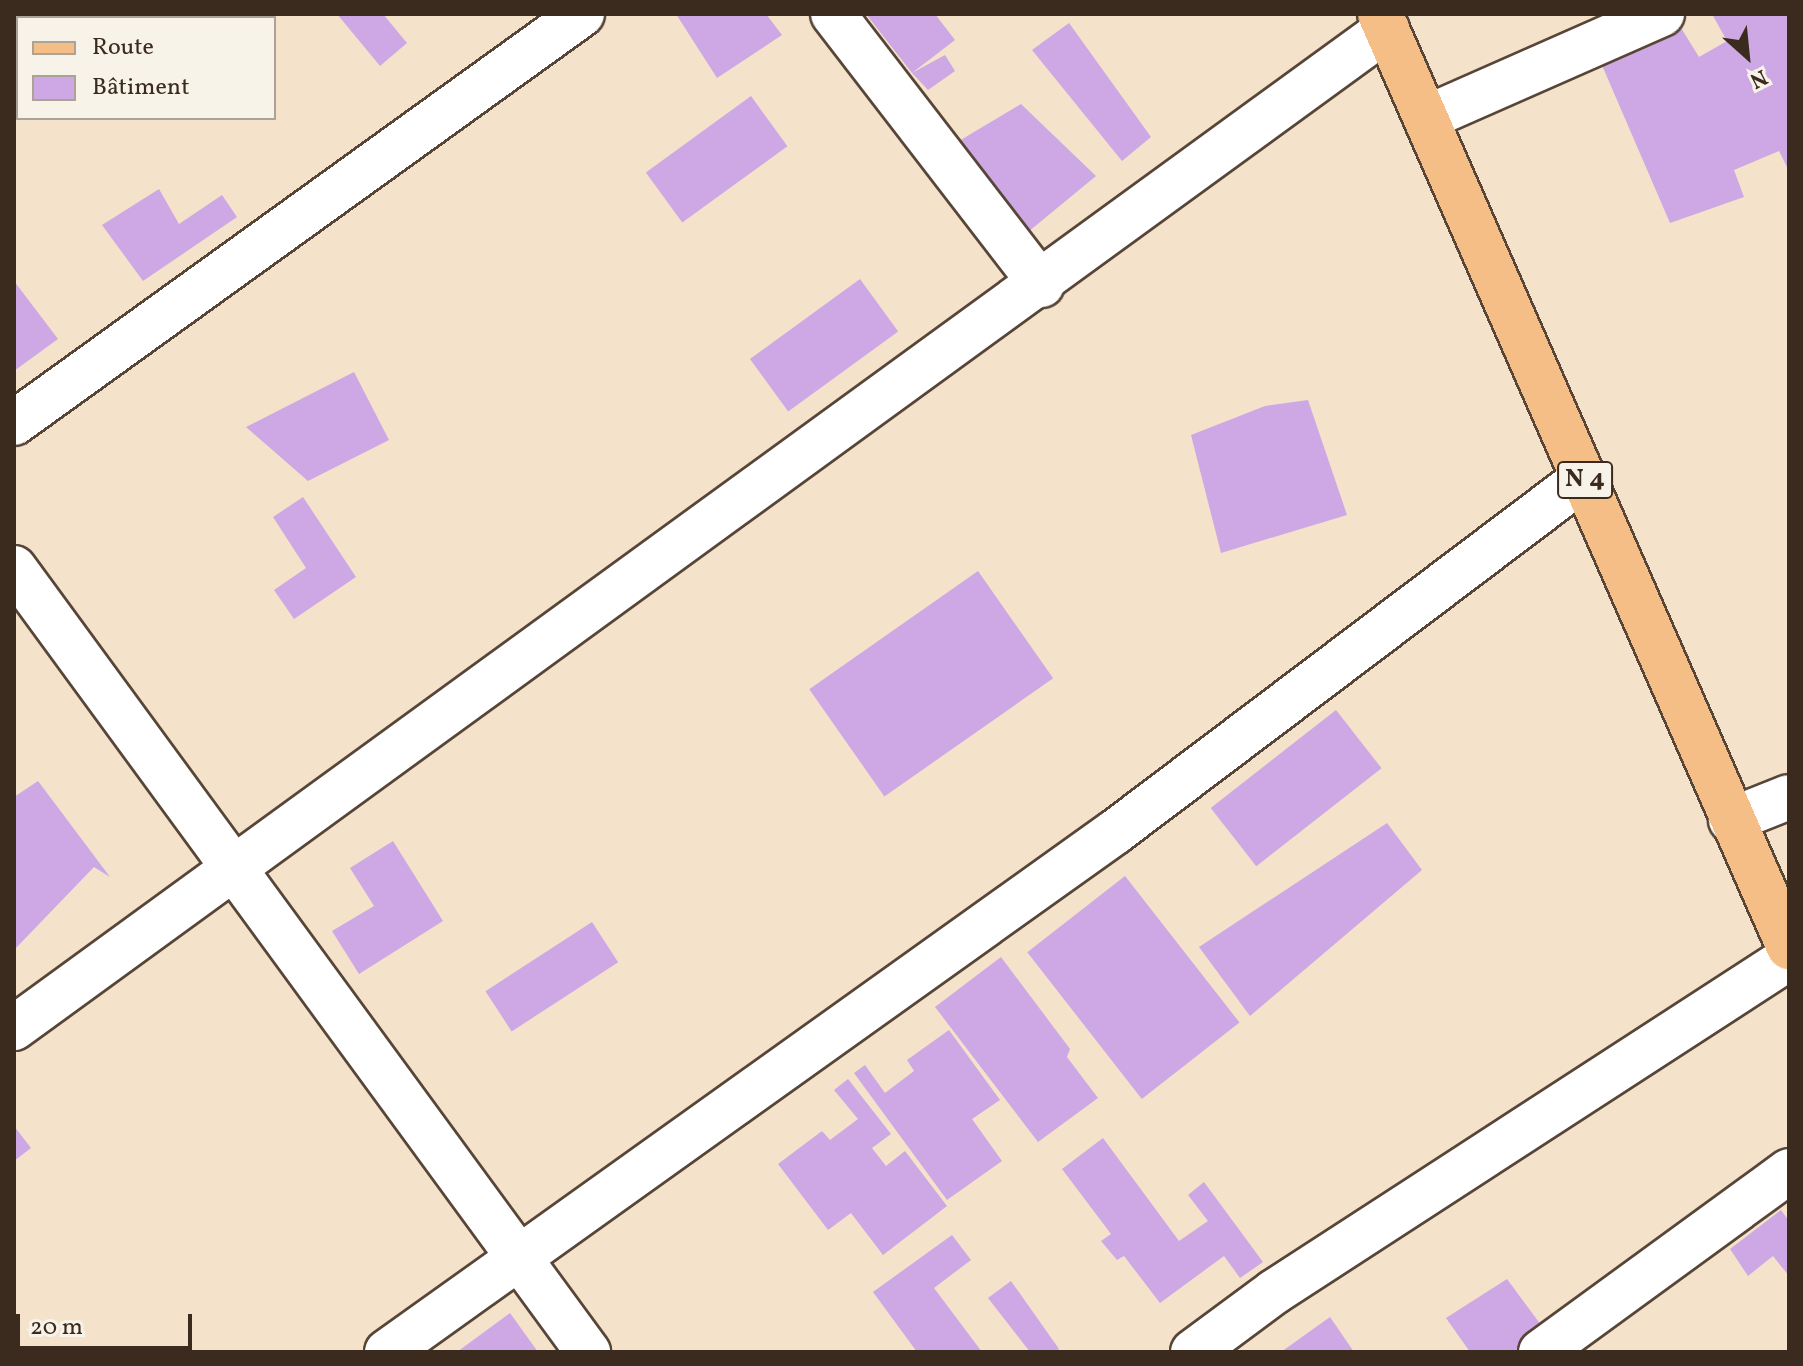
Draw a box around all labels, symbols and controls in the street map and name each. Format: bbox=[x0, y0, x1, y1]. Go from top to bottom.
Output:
legend bbox=[16, 16, 276, 120]
north arrow bbox=[1707, 16, 1787, 96]
text: Route bbox=[92, 31, 154, 65]
text: N bbox=[1744, 60, 1772, 95]
text: Bâtiment bbox=[92, 71, 190, 105]
road number: N 4 bbox=[1557, 458, 1613, 502]
scale bar bbox=[20, 1298, 196, 1348]
text: 20 m bbox=[30, 1311, 83, 1345]

